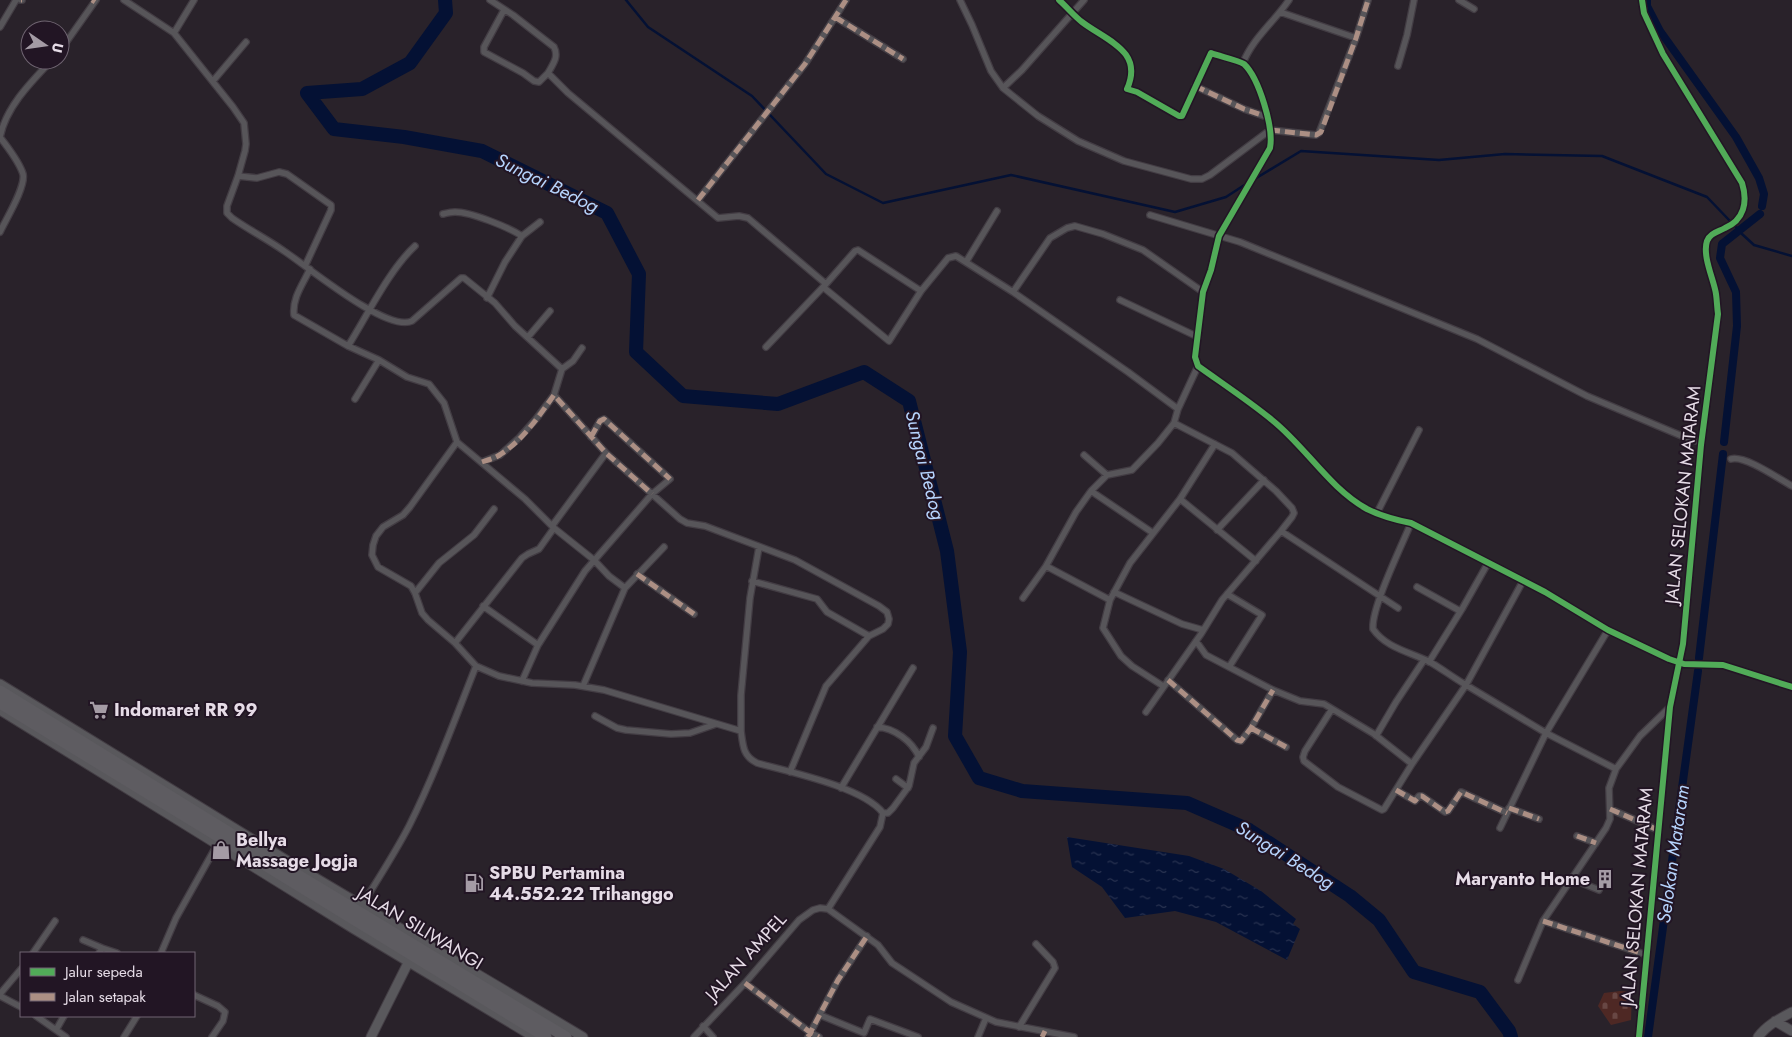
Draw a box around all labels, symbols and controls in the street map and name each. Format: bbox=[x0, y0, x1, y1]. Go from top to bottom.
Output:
north arrow bbox=[20, 20, 70, 70]
text: U bbox=[47, 41, 69, 55]
water label: Sungai Bedog bbox=[491, 146, 604, 220]
street label: JALAN SELOKAN MATARAM bbox=[1658, 385, 1707, 607]
water label: Sungai Bedog bbox=[898, 407, 952, 523]
place label: Indomaret RR 99 bbox=[114, 697, 258, 723]
supermarket icon: Indomaret RR 99 bbox=[88, 699, 110, 721]
water label: Selokan Mataram bbox=[1650, 783, 1696, 925]
street label: JALAN SELOKAN MATARAM bbox=[1614, 787, 1660, 1009]
water label: Sungai Bedog bbox=[1230, 814, 1340, 896]
place label: Bellya Massage Jogja bbox=[236, 827, 358, 874]
shop icon: Bellya Massage Jogja bbox=[210, 839, 232, 861]
place label: SPBU Pertamina 44.552.22 Trihanggo bbox=[489, 860, 674, 907]
place label: Maryanto Home bbox=[1455, 866, 1590, 892]
building icon: Maryanto Home bbox=[1594, 868, 1616, 890]
fuel station icon: SPBU Pertamina 44.552.22 Trihanggo bbox=[463, 872, 485, 894]
street label: JALAN SILIWANGI bbox=[350, 879, 488, 976]
street label: JALAN AMPEL bbox=[698, 907, 793, 1008]
legend bbox=[20, 952, 195, 1017]
text: Jalur sepeda bbox=[63, 961, 143, 983]
text: Jalan setapak bbox=[63, 986, 146, 1008]

